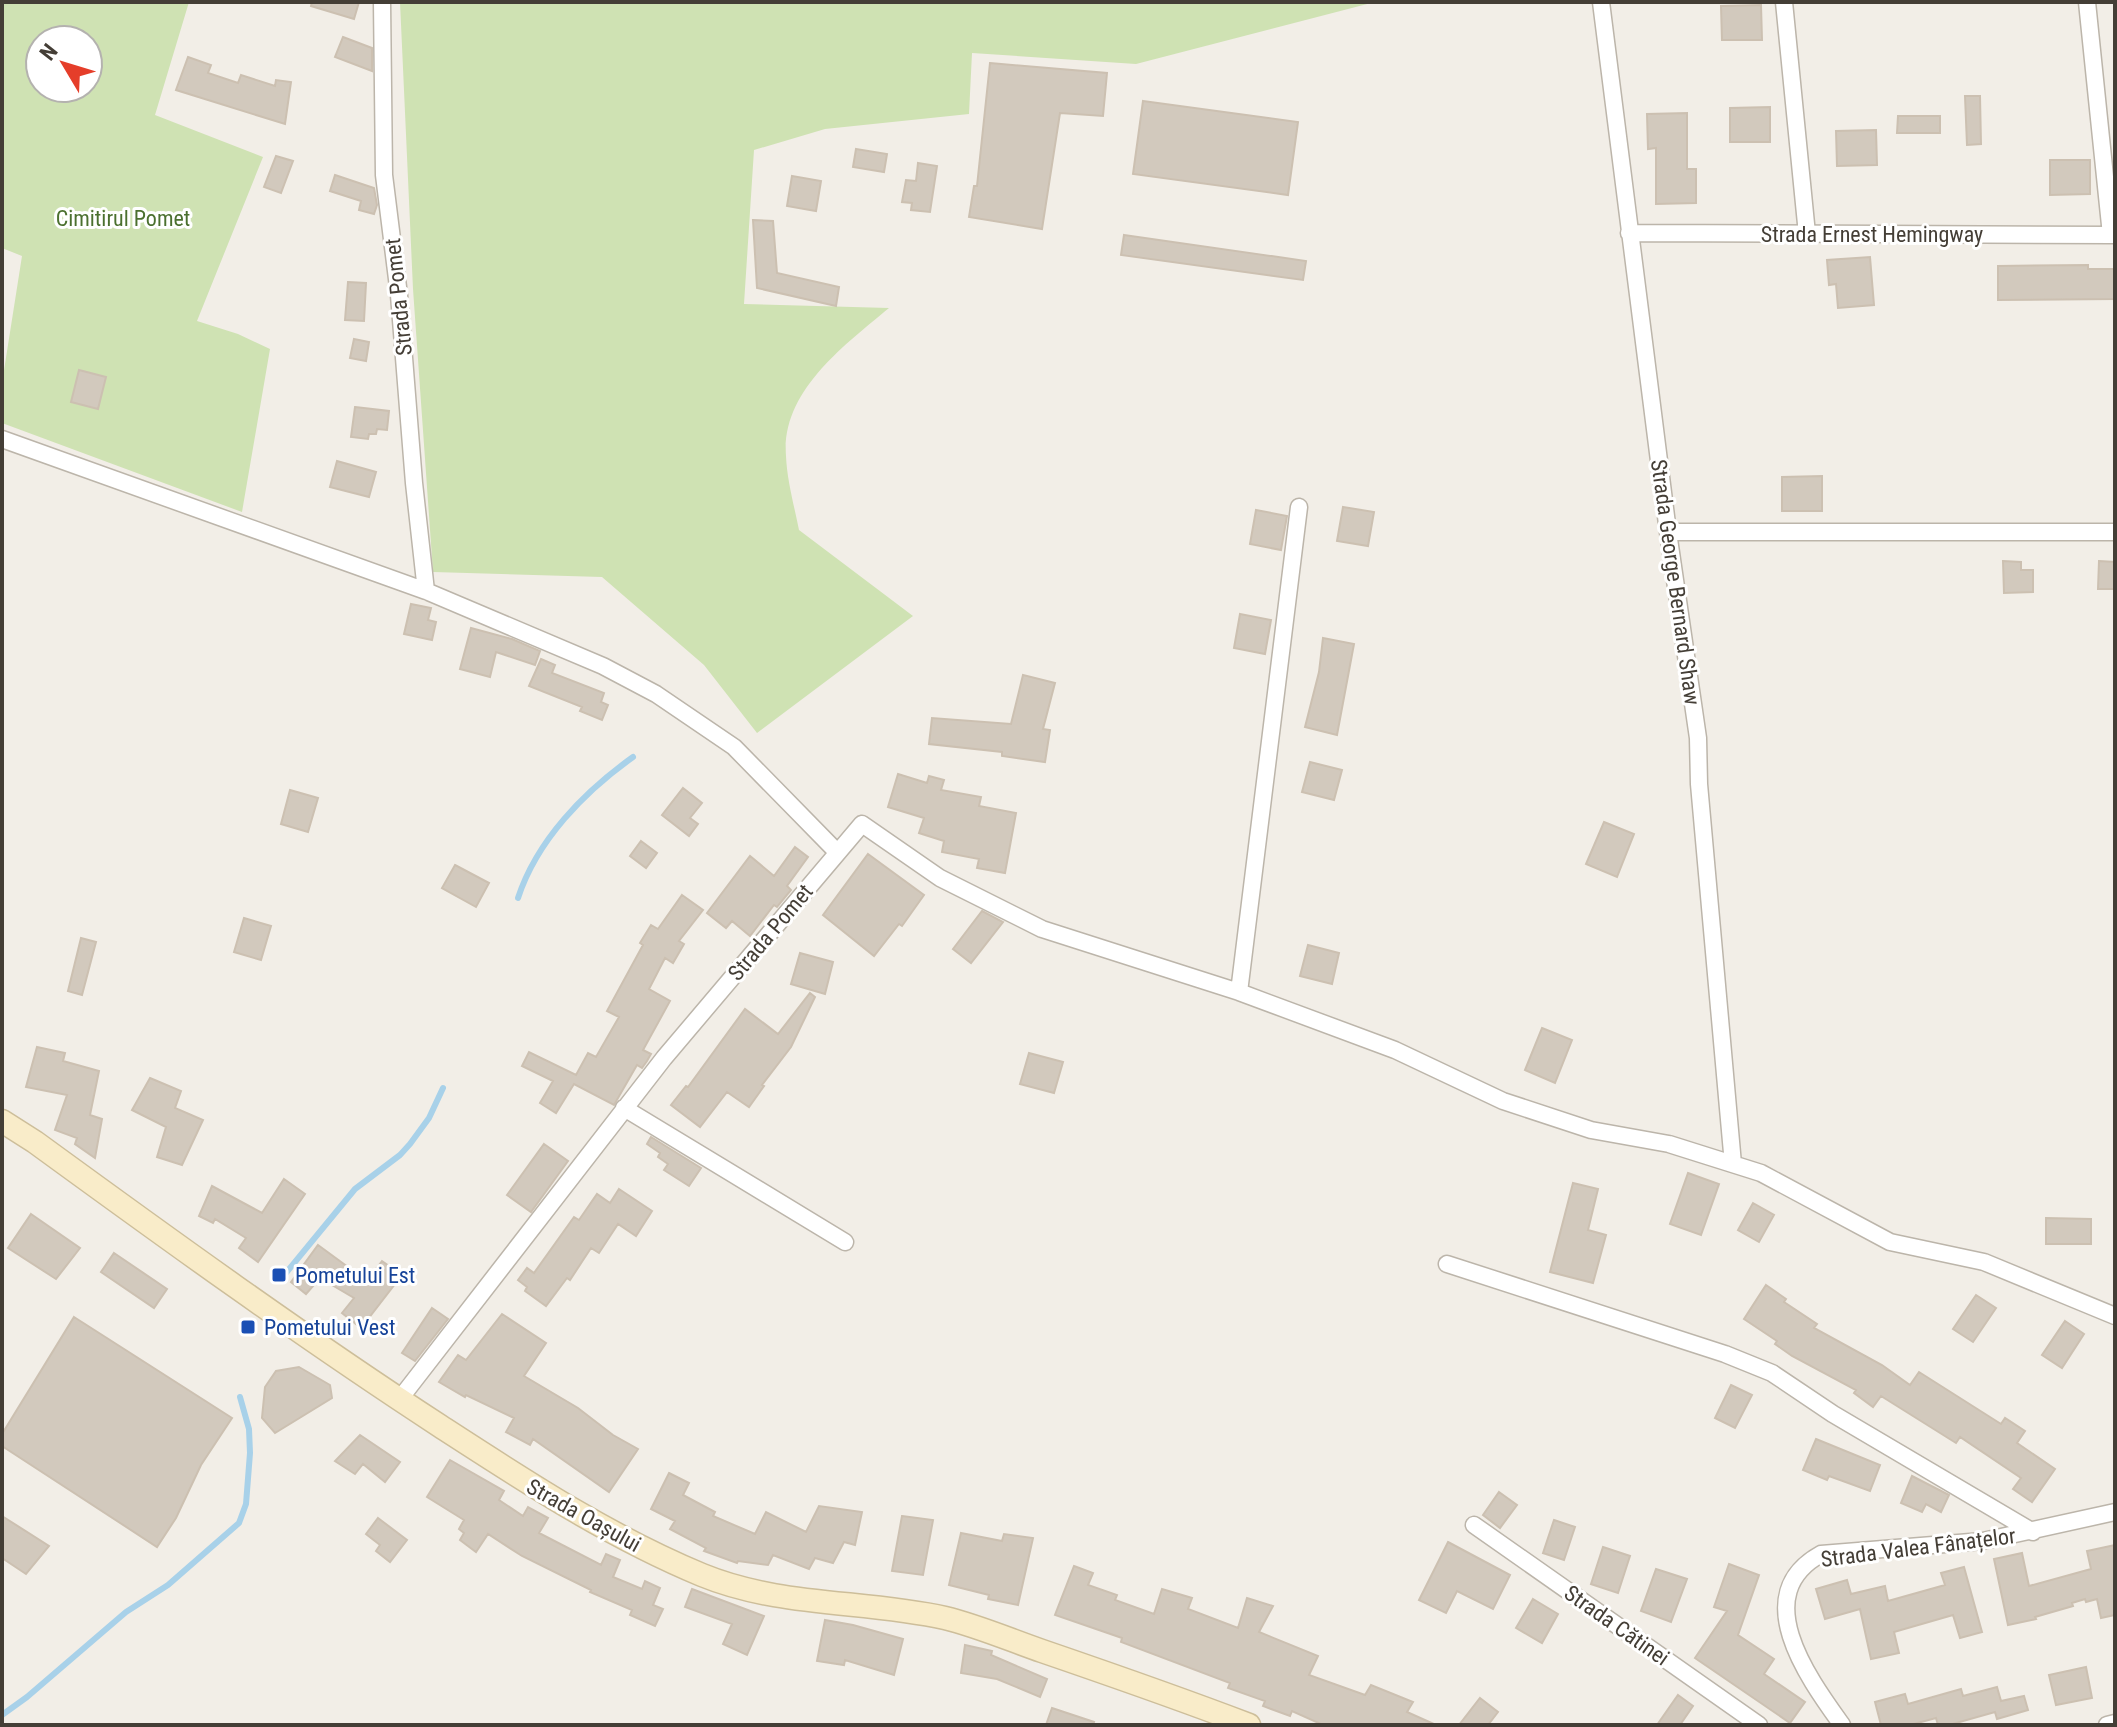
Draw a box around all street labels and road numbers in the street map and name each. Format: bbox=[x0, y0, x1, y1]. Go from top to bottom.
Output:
street label: Strada Ernest Hemingway bbox=[1761, 222, 1983, 247]
street label: Strada Pomet bbox=[380, 237, 417, 357]
street label: Strada George Bernard Shaw bbox=[1646, 458, 1705, 707]
street label: Strada Pomet bbox=[723, 879, 818, 985]
street label: Strada Oașului bbox=[522, 1474, 645, 1558]
street label: Strada Valea Fânațelor bbox=[1819, 1523, 2017, 1573]
street label: Strada Cătinei bbox=[1560, 1580, 1674, 1671]

